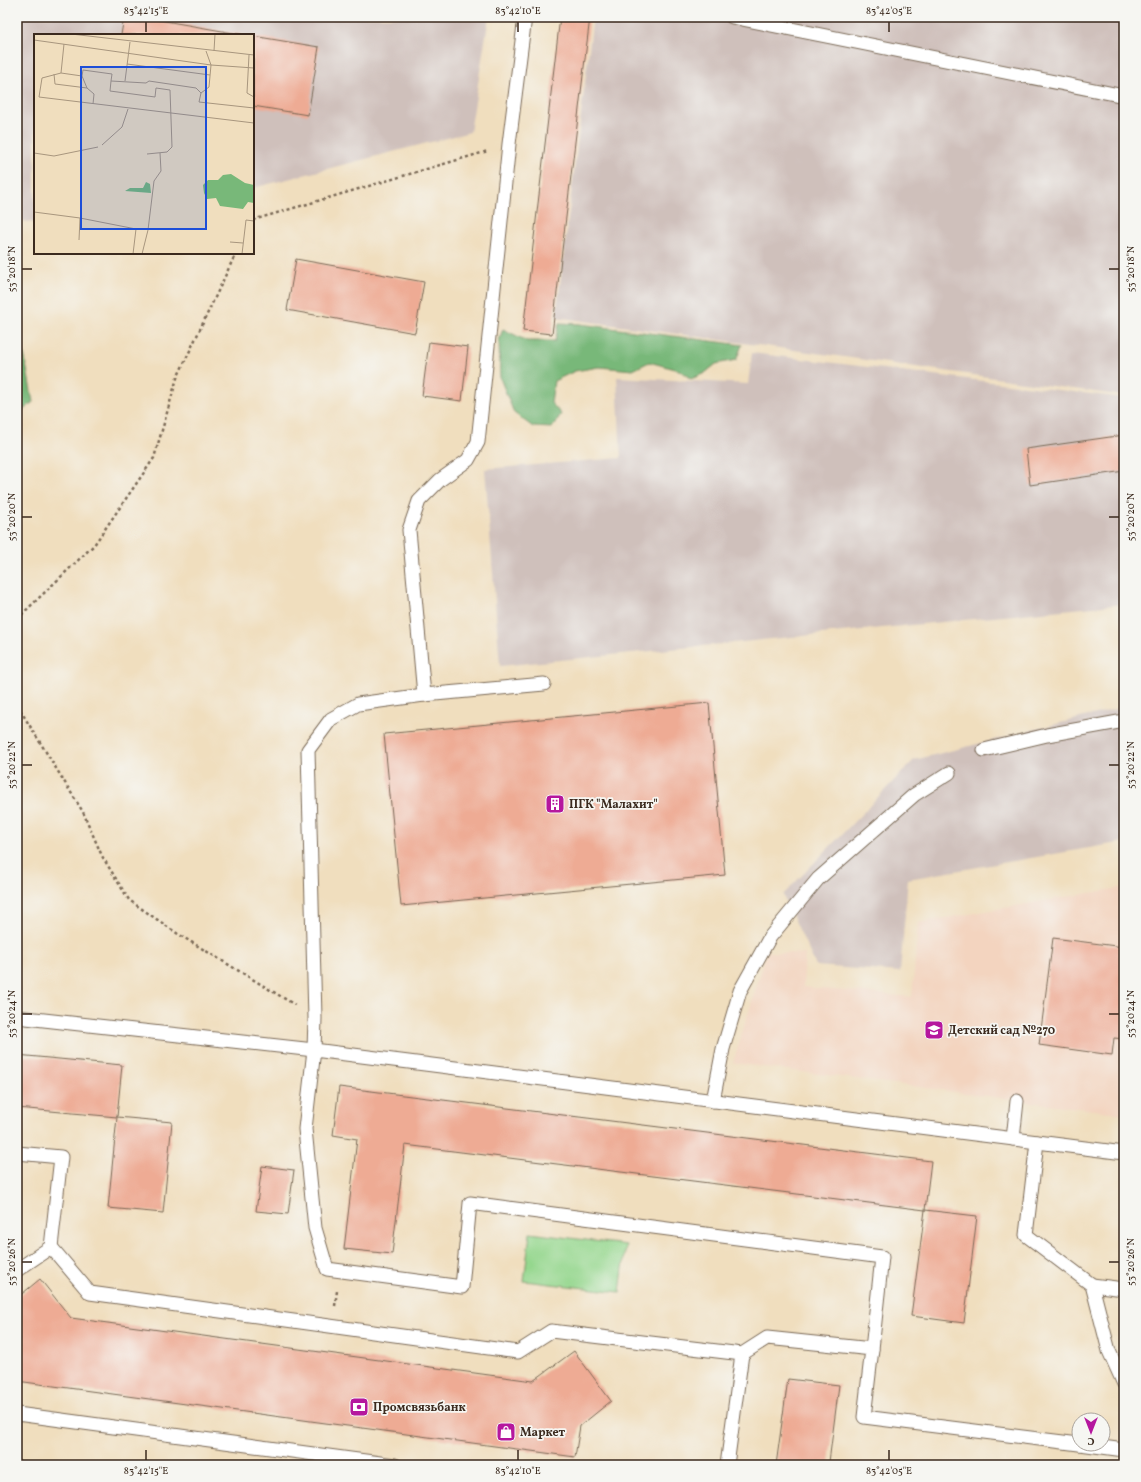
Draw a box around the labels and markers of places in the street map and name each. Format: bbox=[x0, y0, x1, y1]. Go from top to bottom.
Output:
building icon: ПГК "Малахит" bbox=[544, 793, 566, 815]
place label: ПГК "Малахит" bbox=[569, 797, 658, 813]
school or university icon: Детский сад №270 bbox=[923, 1019, 945, 1041]
place label: Детский сад №270 bbox=[948, 1023, 1055, 1039]
bank icon: Промсвязьбанк bbox=[348, 1396, 370, 1418]
place label: Промсвязьбанк bbox=[373, 1400, 466, 1416]
shop icon: Маркет bbox=[495, 1421, 517, 1443]
place label: Маркет bbox=[520, 1425, 565, 1441]

